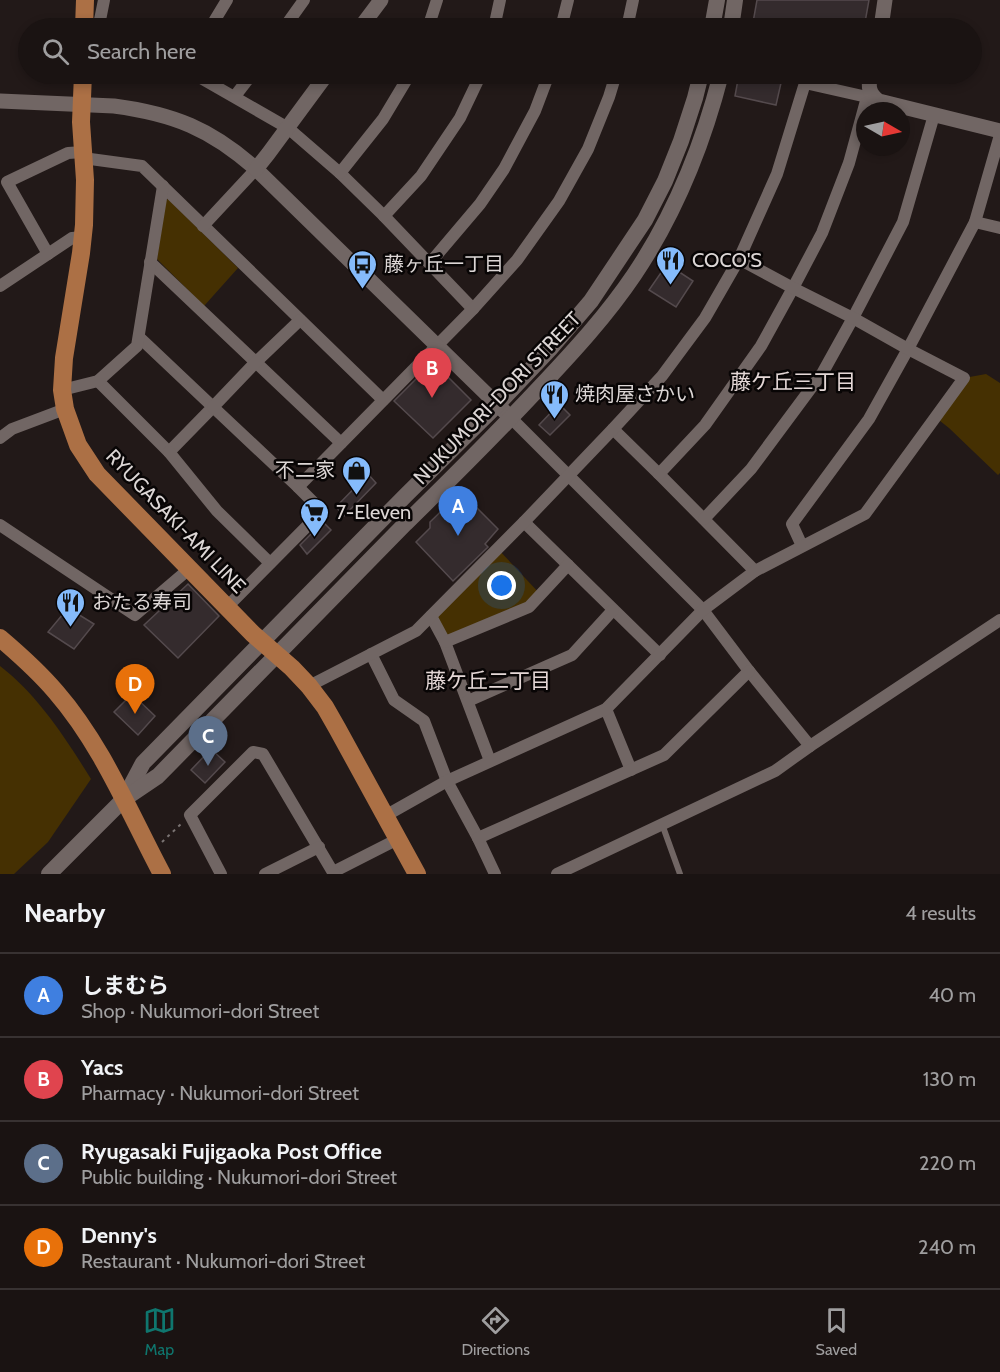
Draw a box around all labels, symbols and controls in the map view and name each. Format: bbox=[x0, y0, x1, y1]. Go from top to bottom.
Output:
search box bbox=[18, 18, 982, 84]
icon: search bbox=[39, 35, 72, 68]
text: Search here bbox=[87, 38, 196, 65]
north arrow bbox=[856, 102, 910, 156]
restaurant icon: COCO'S bbox=[655, 244, 687, 286]
bus stop icon: 藤ヶ丘一丁目 bbox=[347, 248, 379, 290]
place label: COCO'S bbox=[692, 248, 762, 272]
place label: 藤ヶ丘一丁目 bbox=[384, 252, 504, 276]
street label: NUKUMORI-DORI STREET bbox=[408, 307, 586, 489]
pin: B bbox=[412, 348, 452, 398]
district label: 藤ケ丘三丁目 bbox=[730, 369, 856, 394]
restaurant icon: 焼肉屋さかい bbox=[538, 378, 570, 420]
place label: 焼肉屋さかい bbox=[575, 382, 695, 406]
street label: RYUGASAKI-AMI LINE bbox=[101, 444, 251, 598]
shop icon: 不二家 bbox=[340, 454, 372, 496]
place label: 不二家 bbox=[275, 458, 335, 482]
pin: A bbox=[438, 486, 478, 536]
supermarket icon: 7-Eleven bbox=[299, 496, 331, 538]
place label: 7-Eleven bbox=[336, 500, 411, 524]
your location bbox=[487, 571, 516, 600]
restaurant icon: おたる寿司 bbox=[55, 586, 87, 628]
place label: おたる寿司 bbox=[92, 590, 192, 614]
pin: D bbox=[116, 664, 154, 714]
district label: 藤ケ丘二丁目 bbox=[425, 668, 551, 693]
pin: C bbox=[188, 716, 228, 766]
text: Nearby bbox=[24, 897, 105, 929]
text: 4 results bbox=[905, 901, 976, 925]
text: しまむら bbox=[81, 972, 169, 999]
text: A bbox=[37, 983, 50, 1007]
text: 40 m bbox=[928, 983, 976, 1007]
text: Shop · Nukumori-dori Street bbox=[81, 999, 319, 1023]
text: Yacs bbox=[81, 1054, 123, 1081]
text: B bbox=[37, 1067, 50, 1091]
text: 130 m bbox=[923, 1067, 976, 1091]
text: Pharmacy · Nukumori-dori Street bbox=[81, 1081, 359, 1105]
text: Ryugasaki Fujigaoka Post Office bbox=[81, 1138, 382, 1165]
text: C bbox=[37, 1151, 50, 1175]
text: 220 m bbox=[919, 1151, 976, 1175]
text: Public building · Nukumori-dori Street bbox=[81, 1165, 397, 1189]
text: Denny's bbox=[81, 1222, 157, 1249]
text: D bbox=[36, 1235, 51, 1259]
text: 240 m bbox=[918, 1235, 976, 1259]
text: Restaurant · Nukumori-dori Street bbox=[81, 1249, 365, 1273]
tab: Map bbox=[143, 1304, 176, 1359]
tab: Directions bbox=[462, 1304, 530, 1359]
tab: Saved bbox=[816, 1304, 857, 1359]

